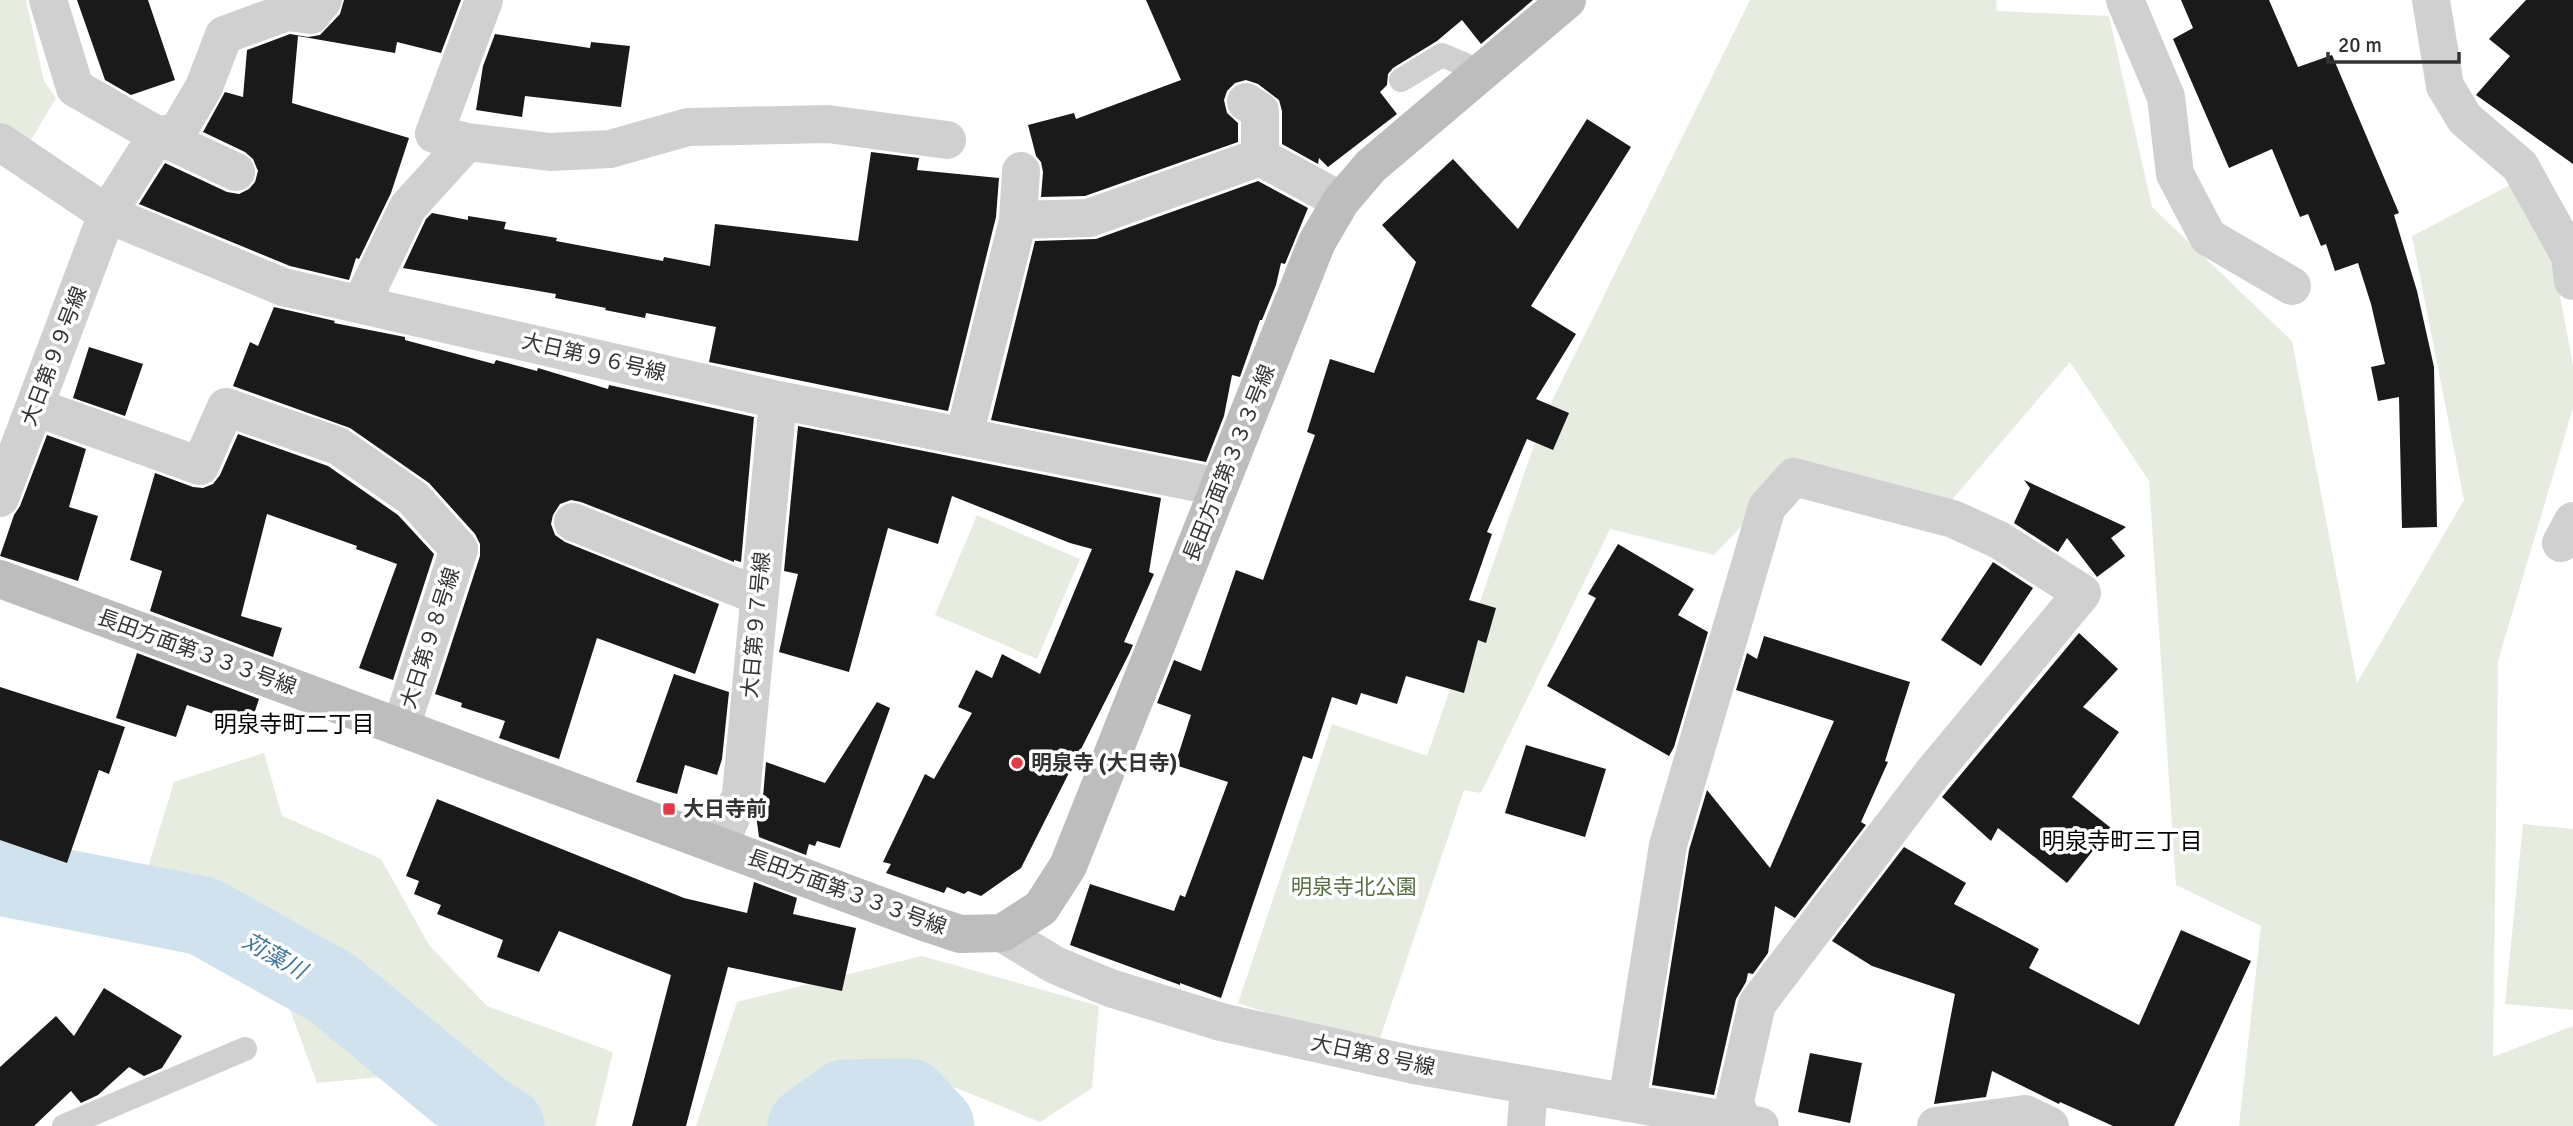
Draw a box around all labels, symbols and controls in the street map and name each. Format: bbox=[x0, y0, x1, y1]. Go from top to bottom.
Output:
scale bar bbox=[2328, 21, 2459, 65]
text: 20 m bbox=[2338, 32, 2382, 58]
street label: 大日第９９号線 bbox=[16, 283, 92, 429]
street label: 大日第９６号線 bbox=[519, 328, 669, 386]
street label: 長田方面第３３３号線 bbox=[1178, 361, 1280, 565]
street label: 大日第９７号線 bbox=[737, 551, 775, 699]
street label: 大日第９８号線 bbox=[395, 564, 465, 712]
street label: 長田方面第３３３号線 bbox=[94, 604, 300, 700]
district label: 明泉寺町二丁目 bbox=[214, 710, 375, 739]
place label: 明泉寺 (大日寺) bbox=[1031, 750, 1177, 776]
marker: 明泉寺 (大日寺) bbox=[1009, 755, 1025, 771]
place label: 大日寺前 bbox=[683, 796, 767, 822]
marker: 大日寺前 bbox=[661, 801, 677, 817]
district label: 明泉寺町三丁目 bbox=[2042, 827, 2203, 856]
street label: 長田方面第３３３号線 bbox=[744, 844, 950, 940]
park label: 明泉寺北公園 bbox=[1291, 874, 1417, 900]
water label: 苅藻川 bbox=[237, 927, 314, 987]
street label: 大日第８号線 bbox=[1309, 1029, 1437, 1081]

